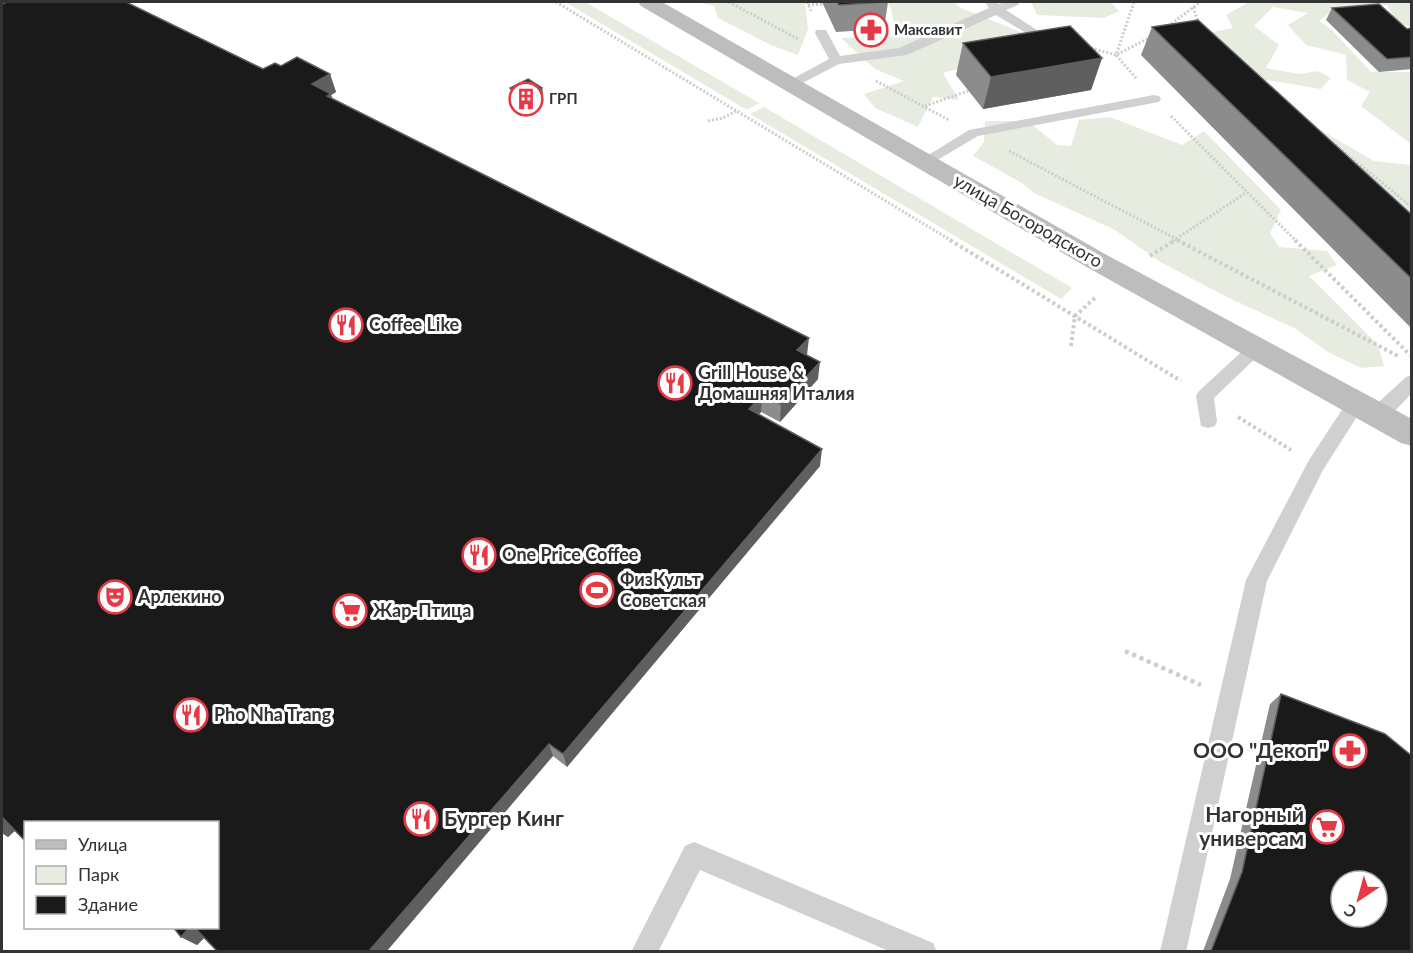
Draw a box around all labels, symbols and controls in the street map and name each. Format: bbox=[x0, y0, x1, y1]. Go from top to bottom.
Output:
pharmacy icon: Максавит bbox=[853, 12, 889, 48]
place label: Максавит bbox=[894, 20, 963, 38]
building icon: ГРП bbox=[508, 81, 544, 117]
place label: ГРП bbox=[549, 89, 578, 107]
street label: улица Богородского bbox=[950, 169, 1107, 272]
restaurant icon: Coffee Like bbox=[328, 307, 364, 343]
place label: Coffee Like bbox=[369, 313, 460, 335]
place label: Grill House & Домашняя Италия bbox=[698, 361, 855, 404]
restaurant icon: Grill House & Домашняя Италия bbox=[657, 365, 693, 401]
restaurant icon: One Price Coffee bbox=[461, 537, 497, 573]
place label: One Price Coffee bbox=[502, 543, 639, 565]
place label: ФизКульт Советская bbox=[620, 568, 706, 611]
sports icon: ФизКульт Советская bbox=[579, 572, 615, 608]
theatre icon: Арлекино bbox=[97, 579, 133, 615]
place label: Арлекино bbox=[137, 585, 222, 607]
supermarket icon: Жар-Птица bbox=[332, 593, 368, 629]
place label: Жар-Птица bbox=[373, 599, 471, 621]
restaurant icon: Pho Nha Trang bbox=[173, 697, 209, 733]
place label: Pho Nha Trang bbox=[214, 703, 332, 725]
pharmacy icon: ООО "Декоп" bbox=[1332, 733, 1368, 769]
place label: ООО "Декоп" bbox=[1193, 737, 1327, 762]
restaurant icon: Бургер Кинг bbox=[403, 801, 439, 837]
place label: Нагорный универсам bbox=[1199, 801, 1304, 850]
place label: Бургер Кинг bbox=[444, 805, 564, 830]
supermarket icon: Нагорный универсам bbox=[1309, 809, 1345, 845]
legend bbox=[24, 821, 219, 929]
text: Улица bbox=[78, 833, 128, 855]
text: Парк bbox=[78, 863, 120, 885]
north arrow bbox=[1329, 869, 1389, 929]
text: Здание bbox=[78, 893, 138, 915]
text: С bbox=[1340, 901, 1360, 922]

